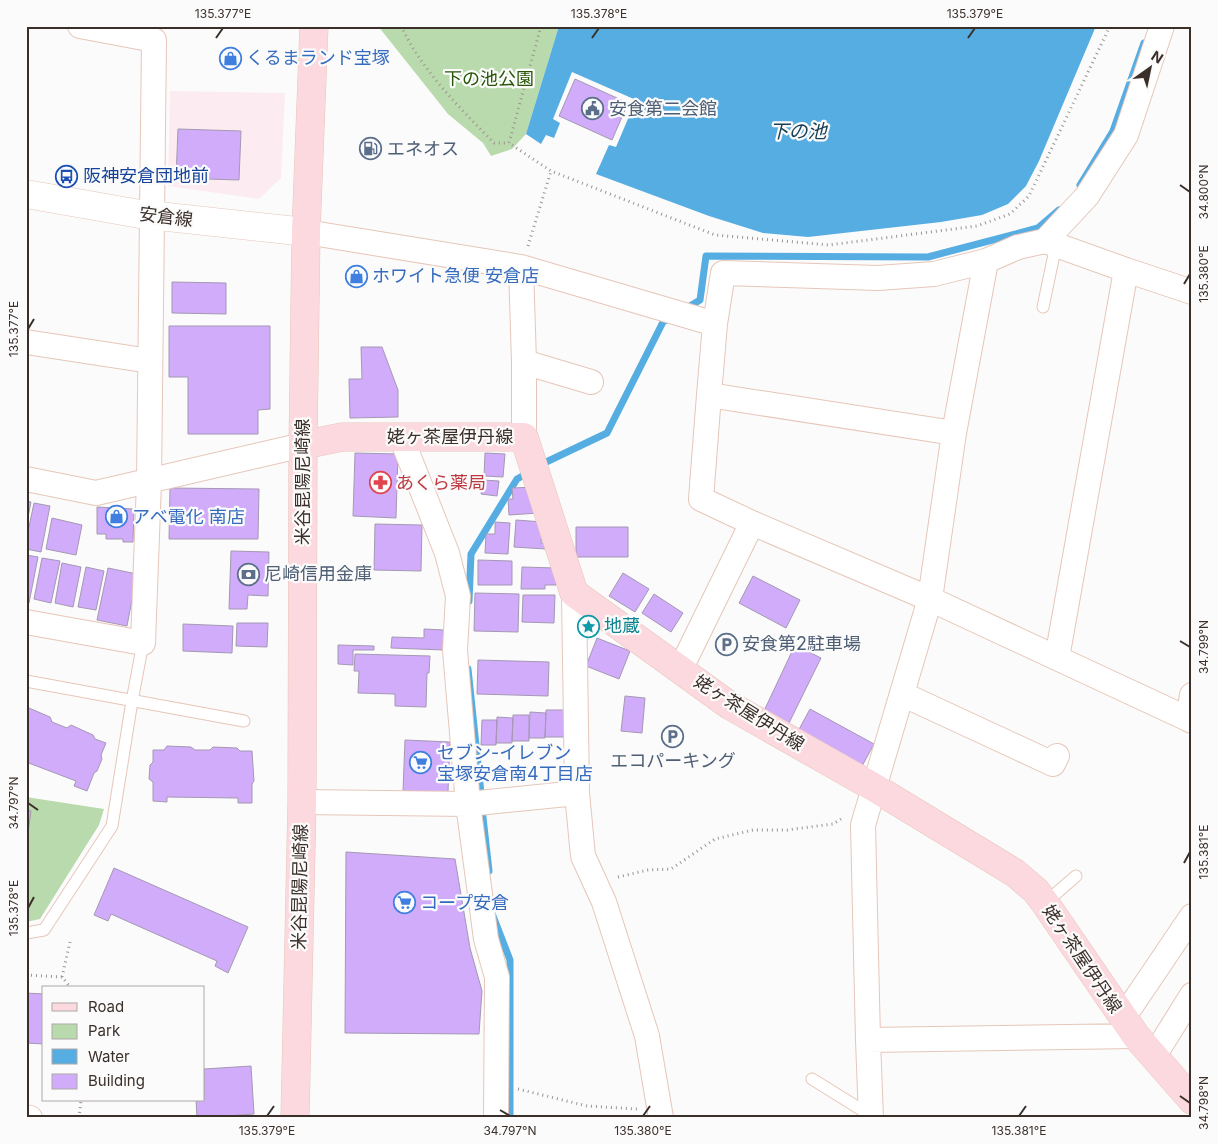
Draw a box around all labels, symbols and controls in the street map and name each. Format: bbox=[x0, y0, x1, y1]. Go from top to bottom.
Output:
text: 135.377°E bbox=[195, 6, 251, 21]
text: 135.378°E bbox=[571, 6, 627, 21]
text: 135.379°E bbox=[947, 6, 1003, 21]
north arrow bbox=[1126, 42, 1176, 92]
shop icon: くるまランド宝塚 bbox=[218, 46, 242, 70]
place label: くるまランド宝塚 bbox=[246, 47, 390, 68]
text: N bbox=[1148, 47, 1166, 67]
park label: 下の池公園 bbox=[444, 68, 534, 89]
public building icon: 安食第二会館 bbox=[581, 97, 605, 121]
place label: 安食第二会館 bbox=[609, 98, 717, 119]
water label: 下の池 bbox=[769, 120, 828, 143]
fuel station icon: エネオス bbox=[359, 137, 383, 161]
place label: エネオス bbox=[387, 138, 459, 159]
bus stop icon: 阪神安倉団地前 bbox=[55, 164, 79, 188]
text: 34.800°N bbox=[1196, 164, 1211, 220]
place label: 阪神安倉団地前 bbox=[83, 165, 209, 186]
street label: 安倉線 bbox=[138, 203, 194, 230]
text: 135.380°E bbox=[1196, 245, 1211, 303]
shop icon: ホワイト急便 安倉店 bbox=[344, 264, 368, 288]
place label: ホワイト急便 安倉店 bbox=[372, 265, 539, 286]
text: 135.377°E bbox=[6, 301, 21, 357]
street label: 米谷昆陽尼崎線 bbox=[292, 419, 313, 545]
street label: 姥ヶ茶屋伊丹線 bbox=[387, 426, 513, 447]
pharmacy icon: あくら薬局 bbox=[368, 471, 392, 495]
place label: あくら薬局 bbox=[396, 472, 486, 493]
shop icon: アベ電化 南店 bbox=[104, 505, 128, 529]
place label: アベ電化 南店 bbox=[132, 506, 245, 527]
bank icon: 尼崎信用金庫 bbox=[236, 562, 260, 586]
place label: 尼崎信用金庫 bbox=[264, 563, 372, 584]
place icon: 地蔵 bbox=[576, 614, 600, 638]
place label: 地蔵 bbox=[604, 615, 640, 636]
text: 34.799°N bbox=[1196, 620, 1211, 674]
parking icon: 安食第2駐車場 bbox=[714, 632, 738, 656]
place label: 安食第2駐車場 bbox=[742, 633, 861, 654]
street label: 姥ヶ茶屋伊丹線 bbox=[690, 670, 808, 755]
parking icon: エコパーキング bbox=[661, 724, 685, 748]
place label: セブン-イレブン 宝塚安倉南4丁目店 bbox=[437, 742, 593, 784]
place label: エコパーキング bbox=[610, 750, 736, 771]
supermarket icon: セブン-イレブン 宝塚安倉南4丁目店 bbox=[409, 751, 433, 775]
text: 34.797°N bbox=[6, 776, 21, 830]
street label: 米谷昆陽尼崎線 bbox=[288, 824, 311, 950]
text: 135.381°E bbox=[1196, 825, 1211, 879]
text: 135.378°E bbox=[6, 880, 21, 936]
supermarket icon: コープ安倉 bbox=[392, 891, 416, 915]
place label: コープ安倉 bbox=[420, 892, 509, 913]
street label: 姥ヶ茶屋伊丹線 bbox=[1038, 901, 1126, 1017]
legend bbox=[42, 986, 205, 1102]
text: Road bbox=[88, 997, 124, 1016]
text: Park bbox=[88, 1021, 121, 1040]
text: Water bbox=[88, 1047, 130, 1066]
text: Building bbox=[88, 1071, 145, 1090]
text: 34.798°N bbox=[1196, 1076, 1211, 1130]
text: 135.379°E bbox=[239, 1123, 295, 1138]
text: 34.797°N bbox=[483, 1123, 537, 1138]
text: 135.380°E bbox=[614, 1123, 672, 1138]
text: 135.381°E bbox=[992, 1123, 1046, 1138]

